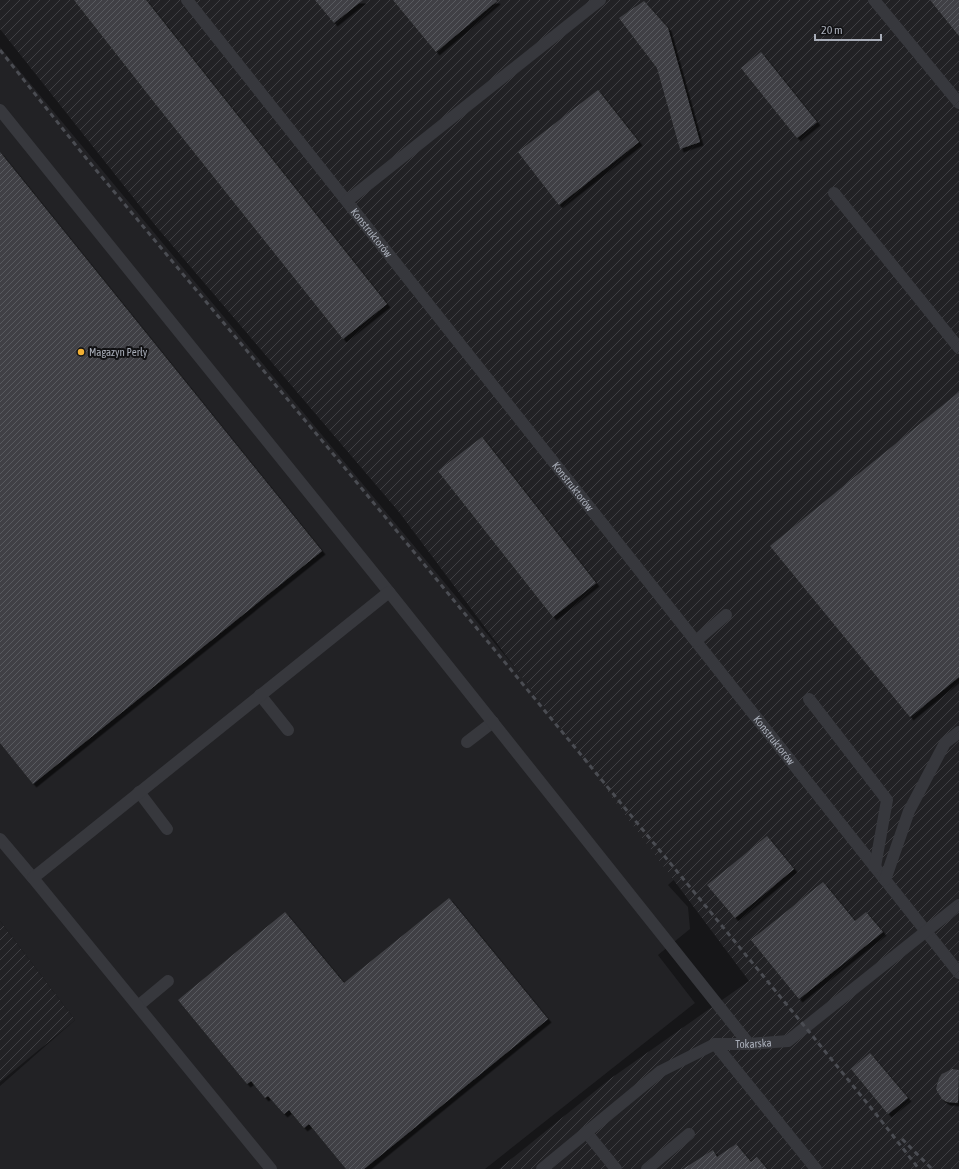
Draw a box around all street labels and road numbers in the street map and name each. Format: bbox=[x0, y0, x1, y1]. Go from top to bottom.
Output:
street label: Konstruktorów bbox=[348, 206, 395, 260]
street label: Konstruktorów bbox=[550, 460, 596, 514]
street label: Konstruktorów bbox=[751, 713, 798, 768]
street label: Tokarska bbox=[735, 1036, 772, 1050]

